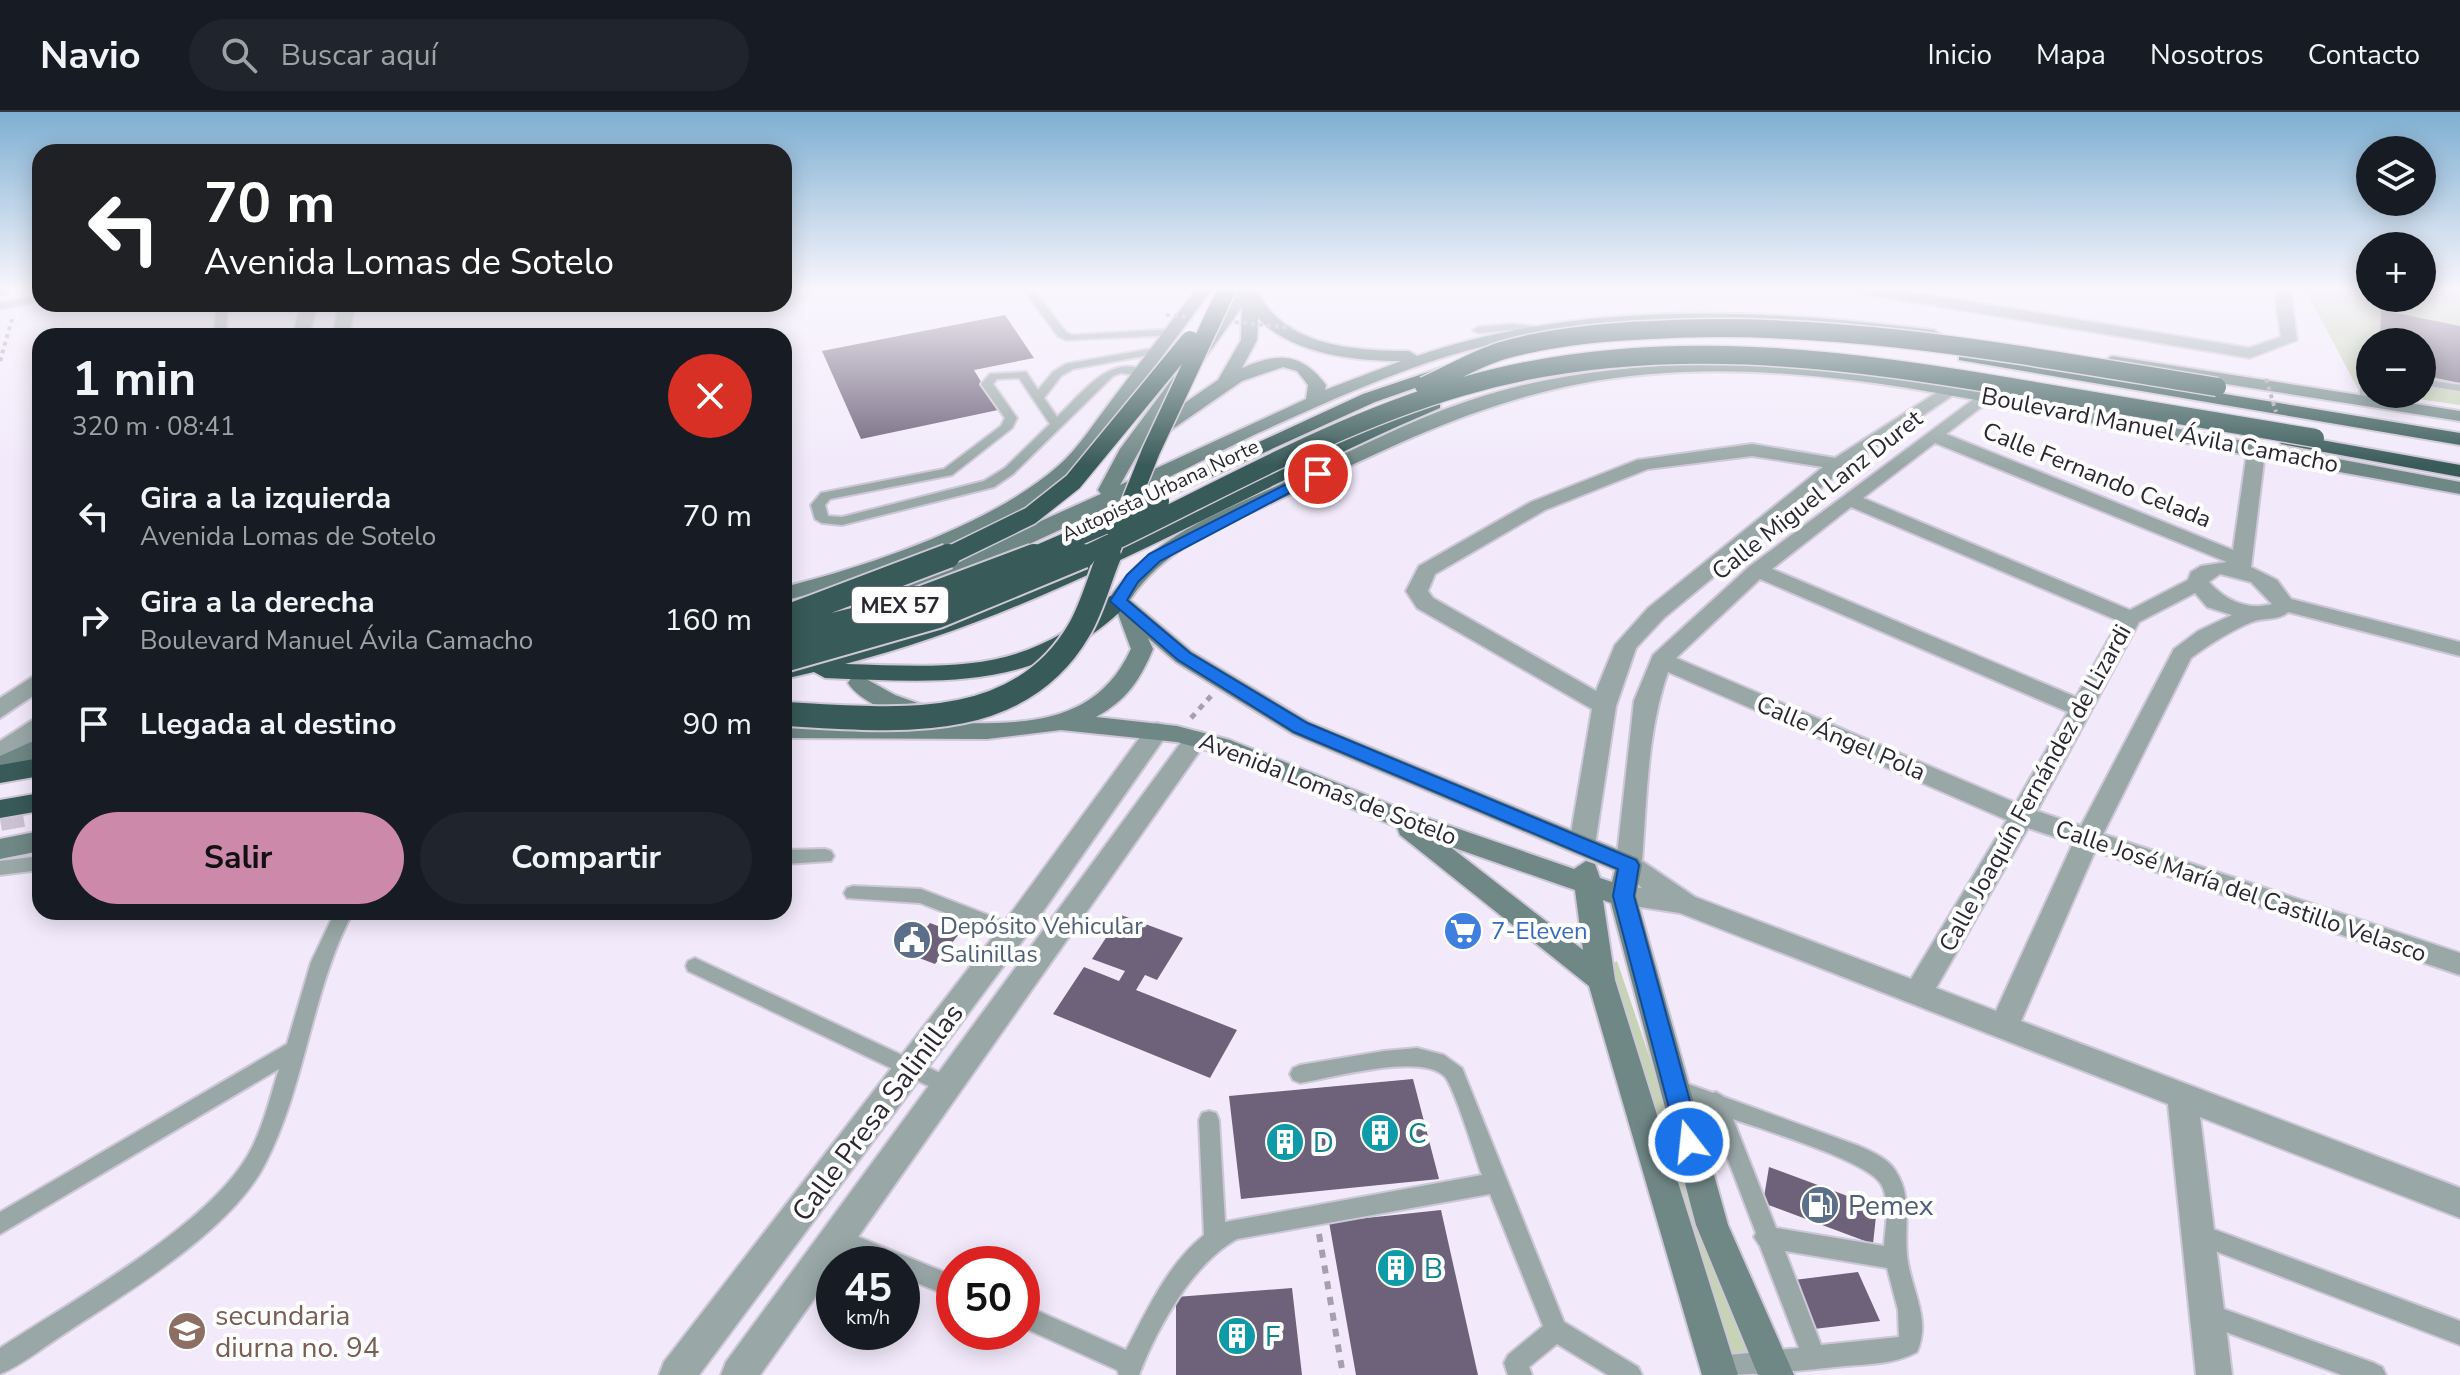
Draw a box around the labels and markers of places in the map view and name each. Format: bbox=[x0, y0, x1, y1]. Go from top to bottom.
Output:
pin bbox=[1284, 440, 1352, 508]
place label: Depósito Vehicular Salinillas bbox=[940, 910, 1143, 970]
supermarket icon: 7-Eleven bbox=[1442, 910, 1484, 952]
place label: 7-Eleven bbox=[1491, 915, 1588, 947]
public building icon: Depósito Vehicular Salinillas bbox=[891, 919, 933, 961]
building icon: C bbox=[1359, 1112, 1401, 1154]
place label: C bbox=[1408, 1115, 1427, 1153]
building icon: D bbox=[1264, 1121, 1306, 1163]
place label: D bbox=[1313, 1124, 1334, 1162]
fuel station icon: Pemex bbox=[1799, 1184, 1841, 1226]
place label: Pemex bbox=[1848, 1187, 1934, 1225]
building icon: B bbox=[1375, 1247, 1417, 1289]
place label: B bbox=[1424, 1250, 1443, 1288]
place label: secundaria diurna no. 94 bbox=[215, 1297, 380, 1367]
school or university icon: secundaria diurna no. 94 bbox=[166, 1310, 208, 1352]
building icon: F bbox=[1216, 1315, 1258, 1357]
place label: F bbox=[1265, 1318, 1280, 1356]

